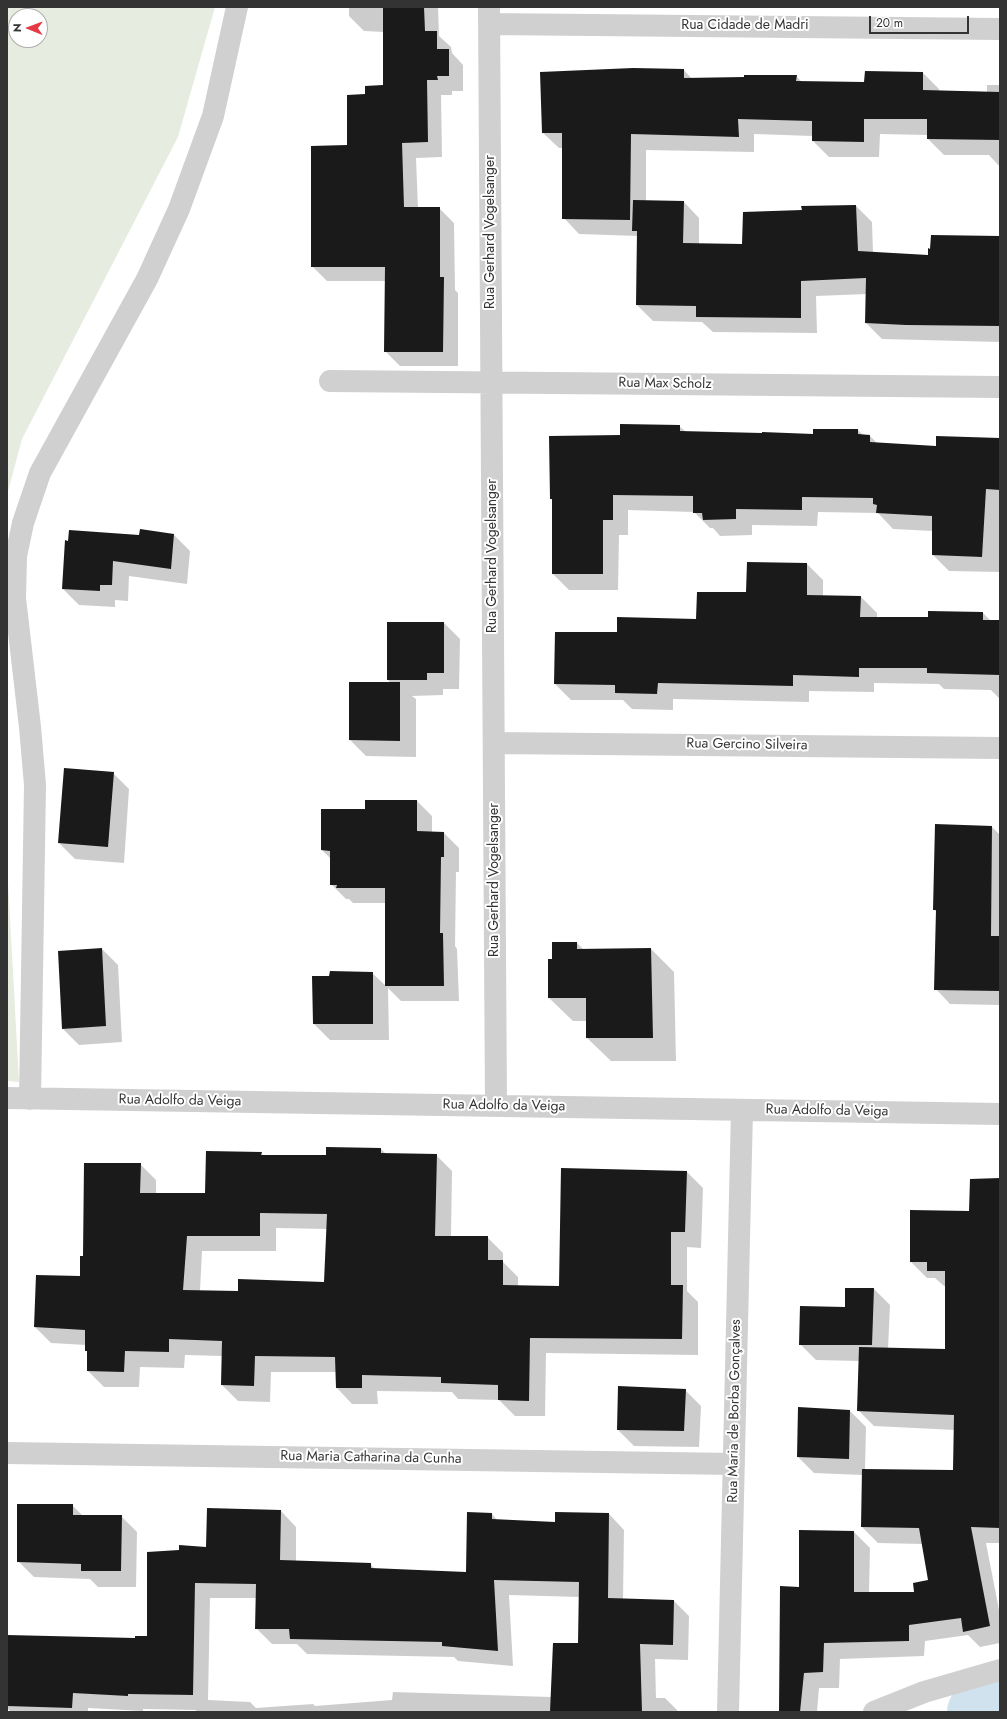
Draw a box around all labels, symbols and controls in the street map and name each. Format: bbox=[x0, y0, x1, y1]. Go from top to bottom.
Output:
north arrow bbox=[8, 8, 48, 48]
scale bar bbox=[871, 8, 971, 34]
text: 20 m bbox=[876, 14, 903, 32]
street label: Rua Cidade de Madri bbox=[681, 18, 809, 34]
text: N bbox=[9, 23, 25, 32]
street label: Rua Gerhard Vogelsanger bbox=[483, 155, 499, 309]
street label: Rua Max Scholz bbox=[618, 375, 712, 393]
street label: Rua Gerhard Vogelsanger bbox=[485, 479, 501, 633]
street label: Rua Gercino Silveira bbox=[686, 736, 808, 754]
street label: Rua Gerhard Vogelsanger bbox=[487, 803, 503, 957]
street label: Rua Adolfo da Veiga bbox=[119, 1092, 241, 1110]
street label: Rua Adolfo da Veiga bbox=[443, 1097, 565, 1115]
street label: Rua Adolfo da Veiga bbox=[766, 1102, 888, 1120]
street label: Rua Maria de Borba Gonçalves bbox=[725, 1319, 745, 1503]
street label: Rua Maria Catharina da Cunha bbox=[280, 1448, 462, 1468]

